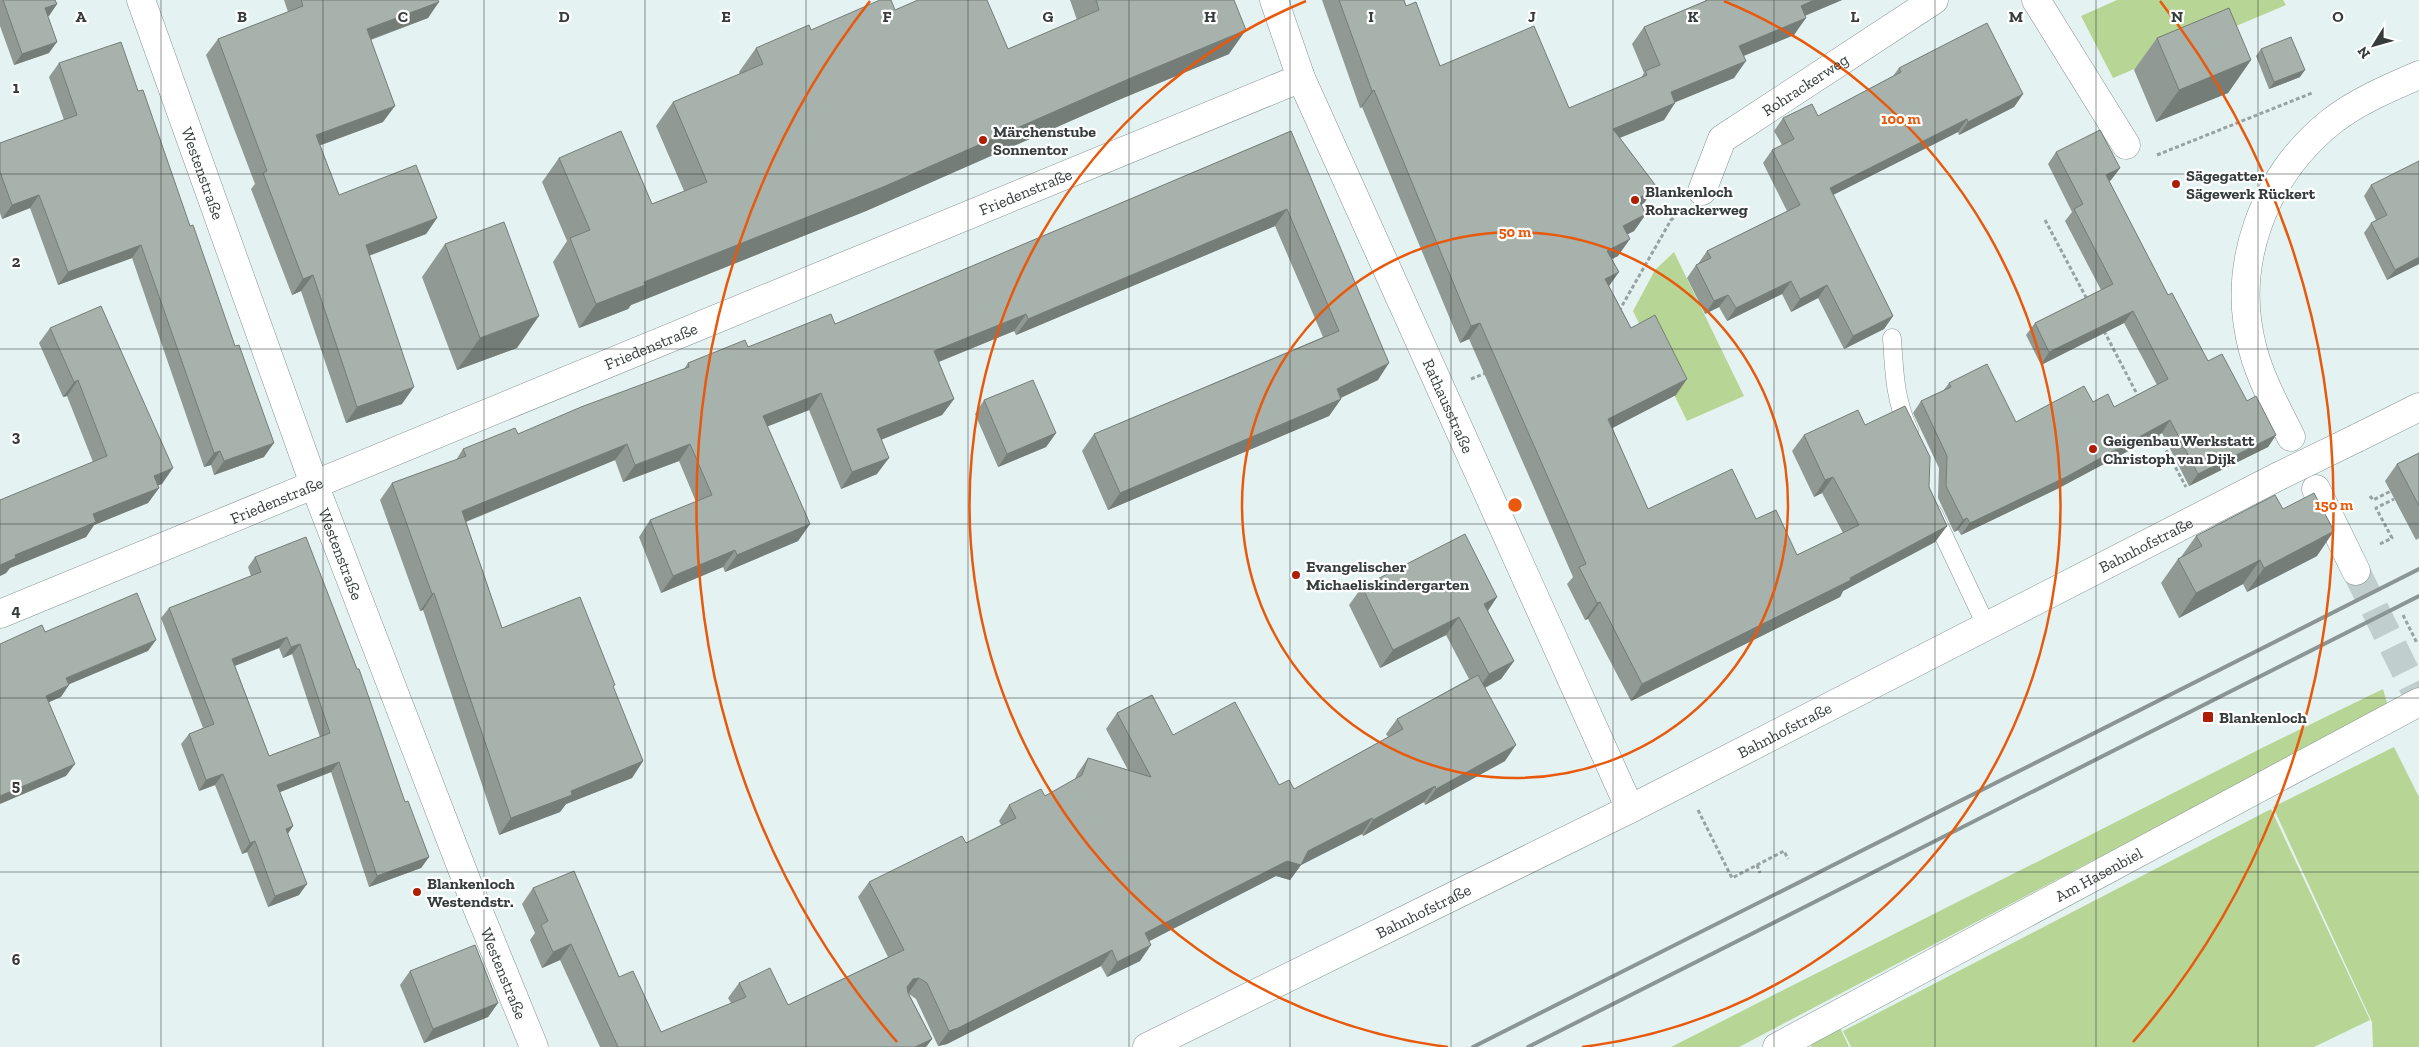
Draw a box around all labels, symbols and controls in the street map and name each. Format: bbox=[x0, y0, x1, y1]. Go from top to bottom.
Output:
text: A bbox=[76, 7, 87, 26]
text: B bbox=[237, 7, 247, 26]
text: C bbox=[398, 7, 408, 26]
text: D bbox=[558, 7, 570, 26]
text: E bbox=[721, 7, 731, 26]
text: F bbox=[882, 7, 892, 26]
text: G bbox=[1043, 7, 1054, 26]
text: H bbox=[1204, 7, 1216, 26]
text: I bbox=[1368, 7, 1374, 26]
text: J bbox=[1528, 7, 1536, 26]
text: K bbox=[1688, 7, 1699, 26]
text: L bbox=[1851, 7, 1860, 26]
text: M bbox=[2009, 7, 2023, 26]
text: N bbox=[2171, 7, 2183, 26]
text: O bbox=[2332, 7, 2344, 26]
north arrow bbox=[2349, 20, 2399, 70]
text: N bbox=[2354, 43, 2374, 62]
street label: Rohrackerweg bbox=[1758, 50, 1852, 120]
text: 1 bbox=[13, 78, 20, 97]
text: 100 m bbox=[1881, 110, 1921, 128]
place label: Märchenstube Sonnentor bbox=[993, 122, 1096, 159]
street label: Westenstraße bbox=[177, 125, 228, 222]
marker: Märchenstube Sonnentor bbox=[977, 134, 989, 146]
street label: Friedenstraße bbox=[976, 164, 1075, 220]
place label: Sägegatter Sägewerk Rückert bbox=[2186, 166, 2316, 203]
marker: Sägegatter Sägewerk Rückert bbox=[2170, 178, 2182, 190]
place label: Blankenloch Rohrackerweg bbox=[1645, 182, 1748, 219]
marker: Blankenloch Rohrackerweg bbox=[1629, 194, 1641, 206]
text: 50 m bbox=[1499, 223, 1531, 241]
text: 2 bbox=[12, 252, 21, 271]
street label: Friedenstraße bbox=[602, 319, 700, 374]
street label: Rathausstraße bbox=[1419, 356, 1478, 456]
text: 3 bbox=[12, 427, 21, 446]
place label: Geigenbau Werkstatt Christoph van Dijk bbox=[2103, 431, 2255, 468]
marker: Geigenbau Werkstatt Christoph van Dijk bbox=[2087, 443, 2099, 455]
street label: Friedenstraße bbox=[227, 473, 326, 528]
centre of rings bbox=[1506, 496, 1524, 514]
text: 150 m bbox=[2315, 496, 2353, 514]
street label: Westenstraße bbox=[314, 506, 367, 603]
street label: Bahnhofstraße bbox=[2096, 513, 2196, 577]
place label: Evangelischer Michaeliskindergarten bbox=[1306, 557, 1470, 594]
marker: Evangelischer Michaeliskindergarten bbox=[1290, 569, 1302, 581]
text: 4 bbox=[11, 601, 21, 620]
street label: Bahnhofstraße bbox=[1734, 698, 1835, 762]
place label: Blankenloch bbox=[2219, 708, 2308, 727]
marker: Blankenloch bbox=[2201, 710, 2215, 724]
text: 5 bbox=[12, 776, 20, 795]
street label: Am Hasenbiel bbox=[2052, 844, 2146, 906]
place label: Blankenloch Westendstr. bbox=[427, 874, 516, 911]
street label: Bahnhofstraße bbox=[1373, 880, 1474, 943]
marker: Blankenloch Westendstr. bbox=[411, 886, 423, 898]
street label: Westenstraße bbox=[476, 925, 531, 1022]
text: 6 bbox=[12, 950, 21, 969]

